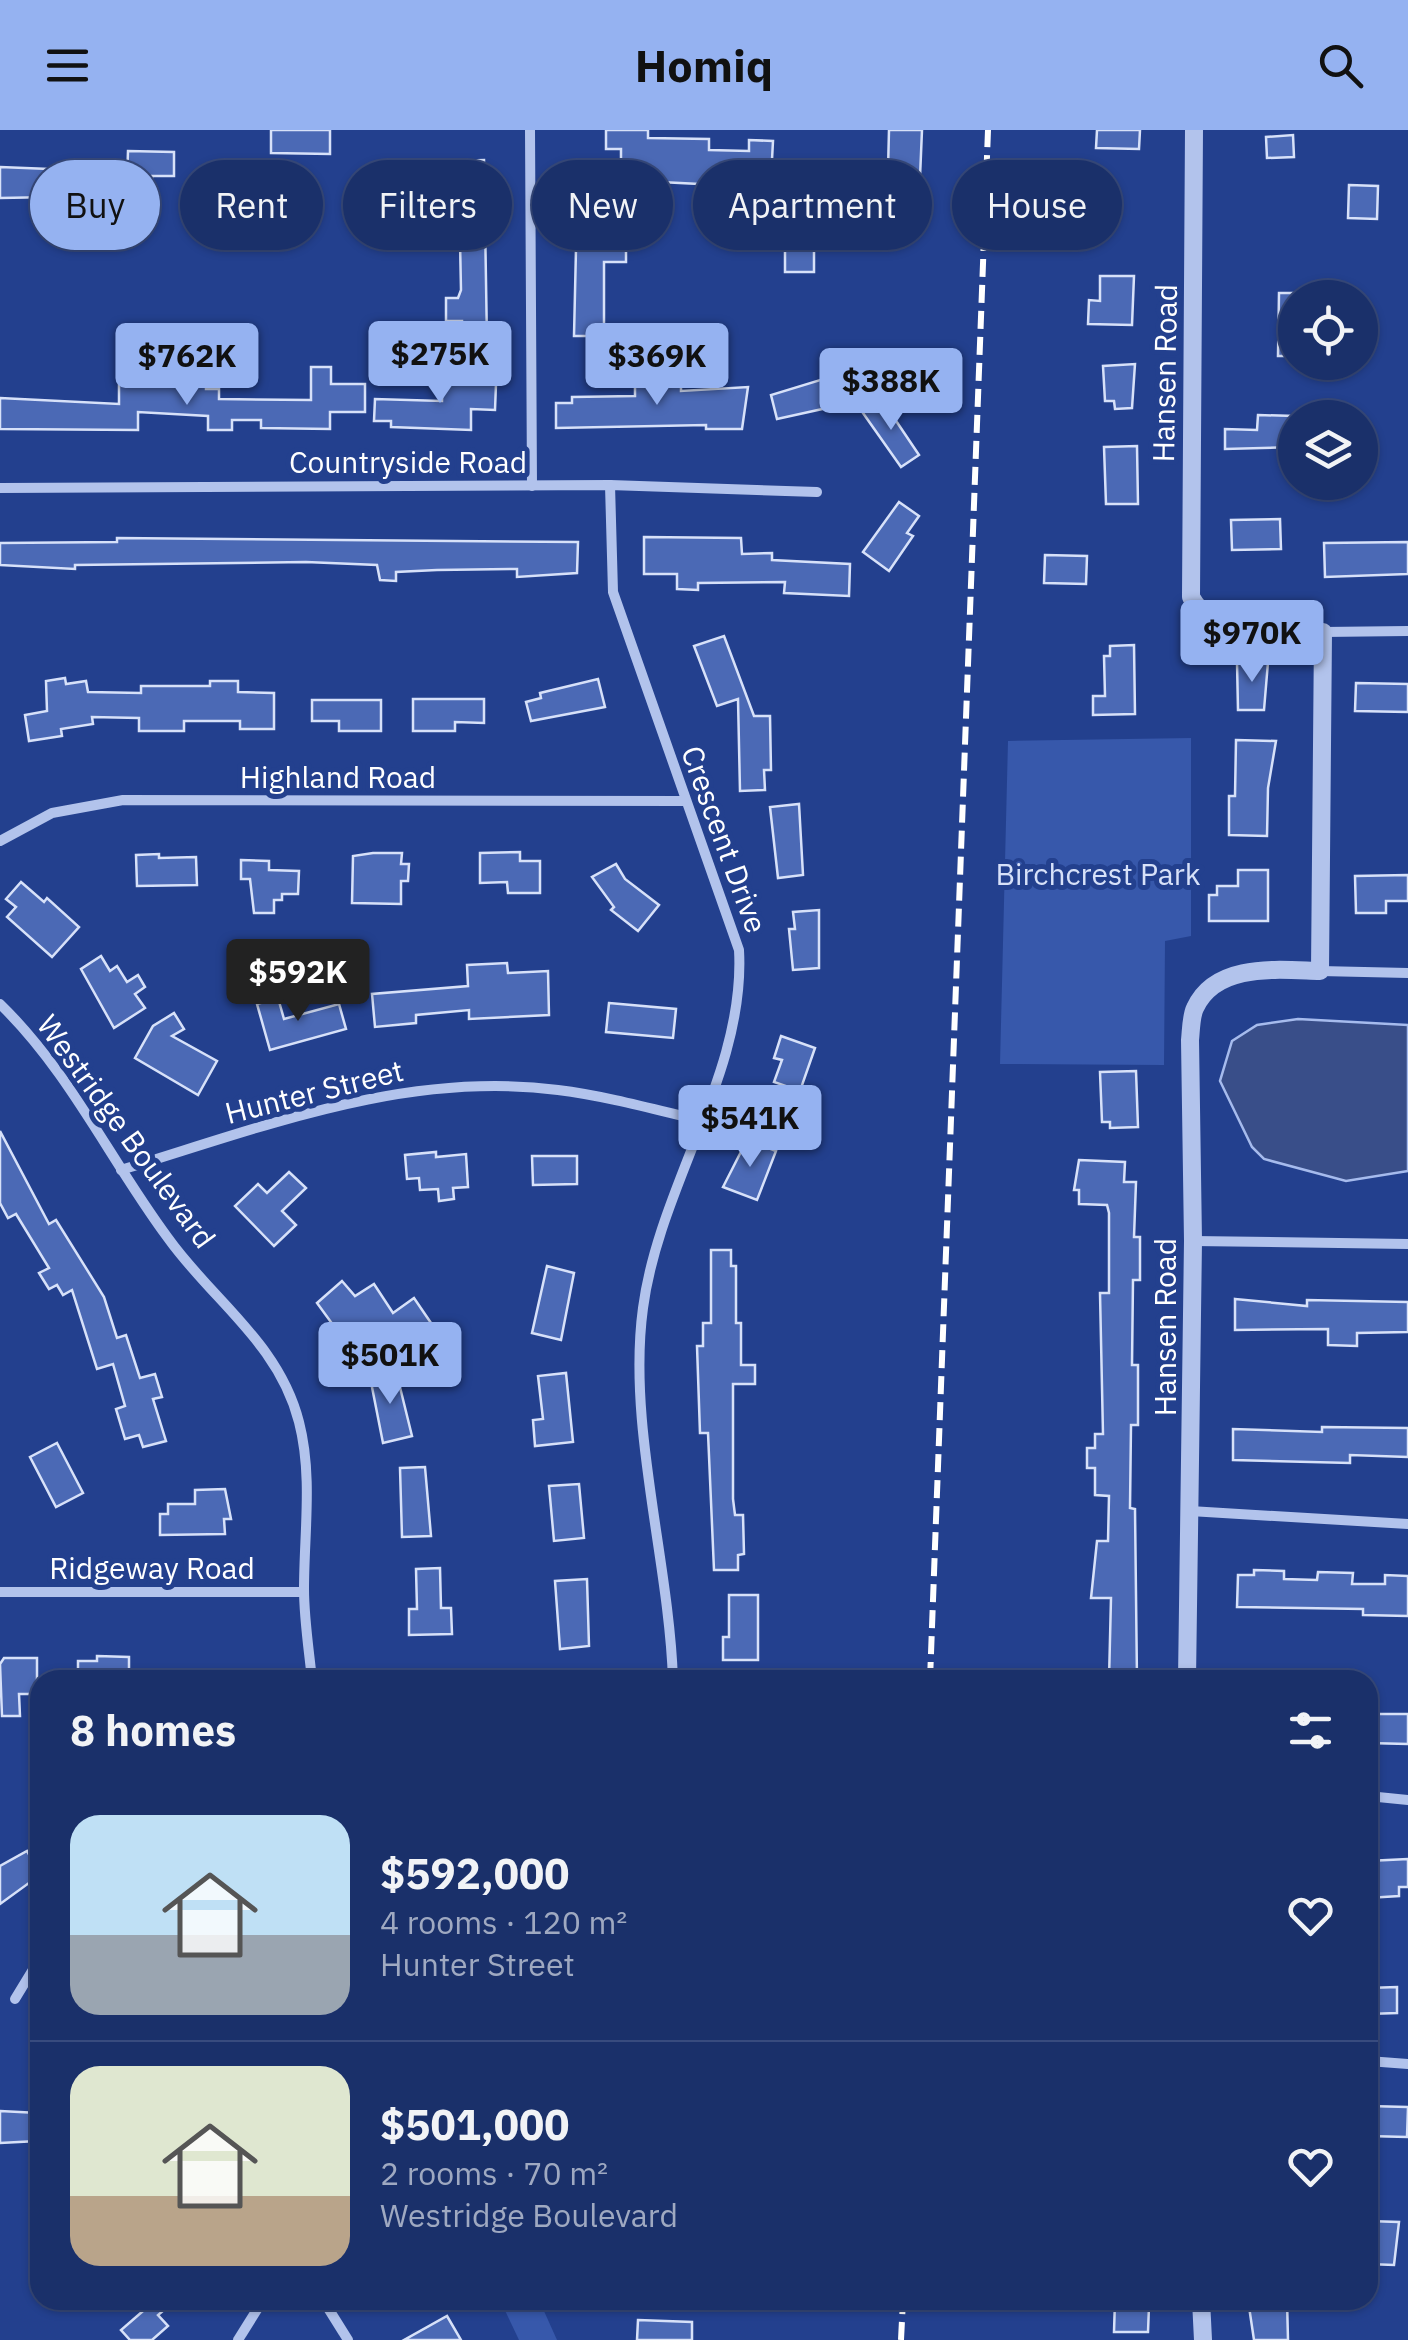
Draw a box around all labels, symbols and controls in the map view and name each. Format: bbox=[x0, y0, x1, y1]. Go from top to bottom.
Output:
text: Homiq bbox=[635, 36, 773, 94]
icon: menu bbox=[40, 38, 95, 93]
icon: search bbox=[1313, 38, 1368, 93]
chip: Buy bbox=[30, 160, 160, 250]
chip: Rent bbox=[180, 160, 323, 250]
chip: Filters bbox=[343, 160, 512, 250]
chip: New bbox=[532, 160, 673, 250]
chip: Apartment bbox=[693, 160, 932, 250]
chip: House bbox=[952, 160, 1122, 250]
map controls bbox=[1278, 280, 1378, 500]
button: locate bbox=[1278, 280, 1378, 380]
street label: Hansen Road bbox=[1143, 283, 1185, 463]
pin: $275K bbox=[370, 321, 510, 406]
pin: $762K bbox=[117, 323, 257, 408]
pin: $369K bbox=[587, 323, 727, 408]
text: $275K bbox=[390, 332, 490, 374]
text: $762K bbox=[137, 334, 237, 376]
text: $369K bbox=[607, 334, 707, 376]
pin: $388K bbox=[821, 348, 961, 433]
text: $388K bbox=[841, 359, 941, 401]
button: layers bbox=[1278, 400, 1378, 500]
street label: Countryside Road bbox=[289, 442, 527, 481]
pin: $970K bbox=[1182, 600, 1322, 685]
text: $970K bbox=[1202, 611, 1302, 653]
street label: Crescent Drive bbox=[673, 740, 777, 938]
street label: Highland Road bbox=[240, 757, 436, 796]
park label: Birchcrest Park bbox=[995, 854, 1201, 893]
pin: $592K bbox=[228, 939, 368, 1024]
text: $592K bbox=[248, 950, 348, 992]
street label: Westridge Boulevard bbox=[29, 1007, 225, 1255]
street label: Hunter Street bbox=[221, 1050, 407, 1132]
pin: $541K bbox=[680, 1085, 820, 1170]
text: $541K bbox=[700, 1096, 800, 1138]
street label: Hansen Road bbox=[1145, 1238, 1184, 1416]
pin: $501K bbox=[320, 1322, 460, 1407]
text: $501K bbox=[340, 1333, 440, 1375]
street label: Ridgeway Road bbox=[49, 1548, 255, 1587]
text: 8 homes bbox=[70, 1703, 236, 1758]
icon: filters bbox=[1283, 1703, 1338, 1758]
text: $592,000 bbox=[380, 1846, 569, 1901]
icon: home bbox=[150, 1855, 270, 1975]
icon: heart bbox=[1283, 1888, 1338, 1943]
text: 4 rooms · 120 m² bbox=[380, 1901, 627, 1943]
text: Hunter Street bbox=[380, 1943, 575, 1985]
text: $501,000 bbox=[380, 2097, 569, 2152]
icon: home bbox=[150, 2106, 270, 2226]
icon: heart bbox=[1283, 2139, 1338, 2194]
text: 2 rooms · 70 m² bbox=[380, 2152, 608, 2194]
text: Westridge Boulevard bbox=[380, 2194, 678, 2236]

